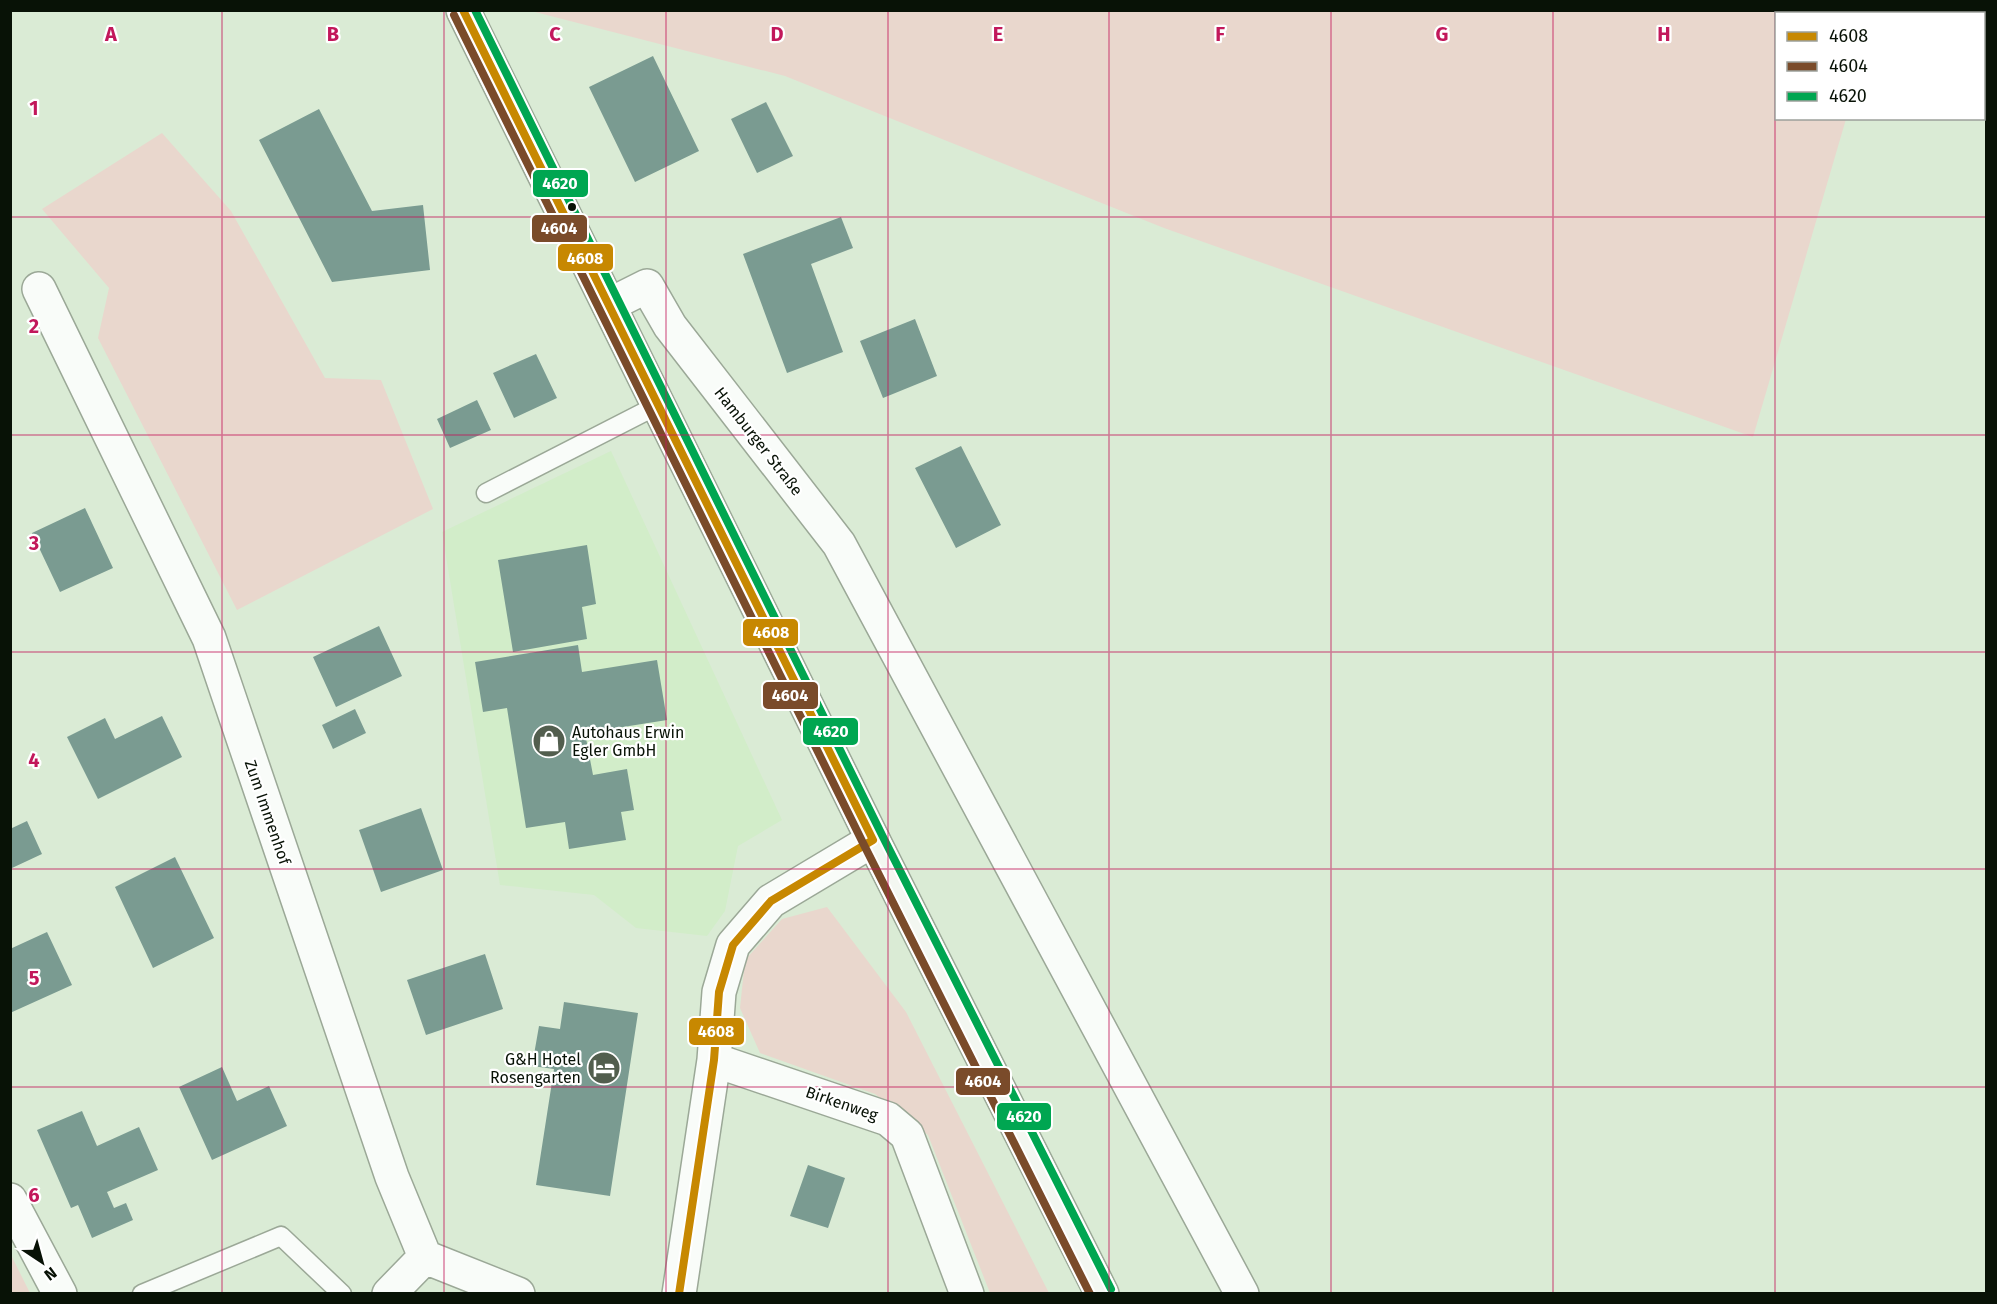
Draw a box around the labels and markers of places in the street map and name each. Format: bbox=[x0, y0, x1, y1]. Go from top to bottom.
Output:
unlabelled marker bbox=[566, 201, 578, 213]
shop icon: Autohaus Erwin Egler GmbH bbox=[531, 723, 567, 759]
place label: Autohaus Erwin Egler GmbH bbox=[572, 723, 684, 760]
place label: G&H Hotel Rosengarten bbox=[490, 1050, 581, 1087]
hotel icon: G&H Hotel Rosengarten bbox=[586, 1050, 622, 1086]

